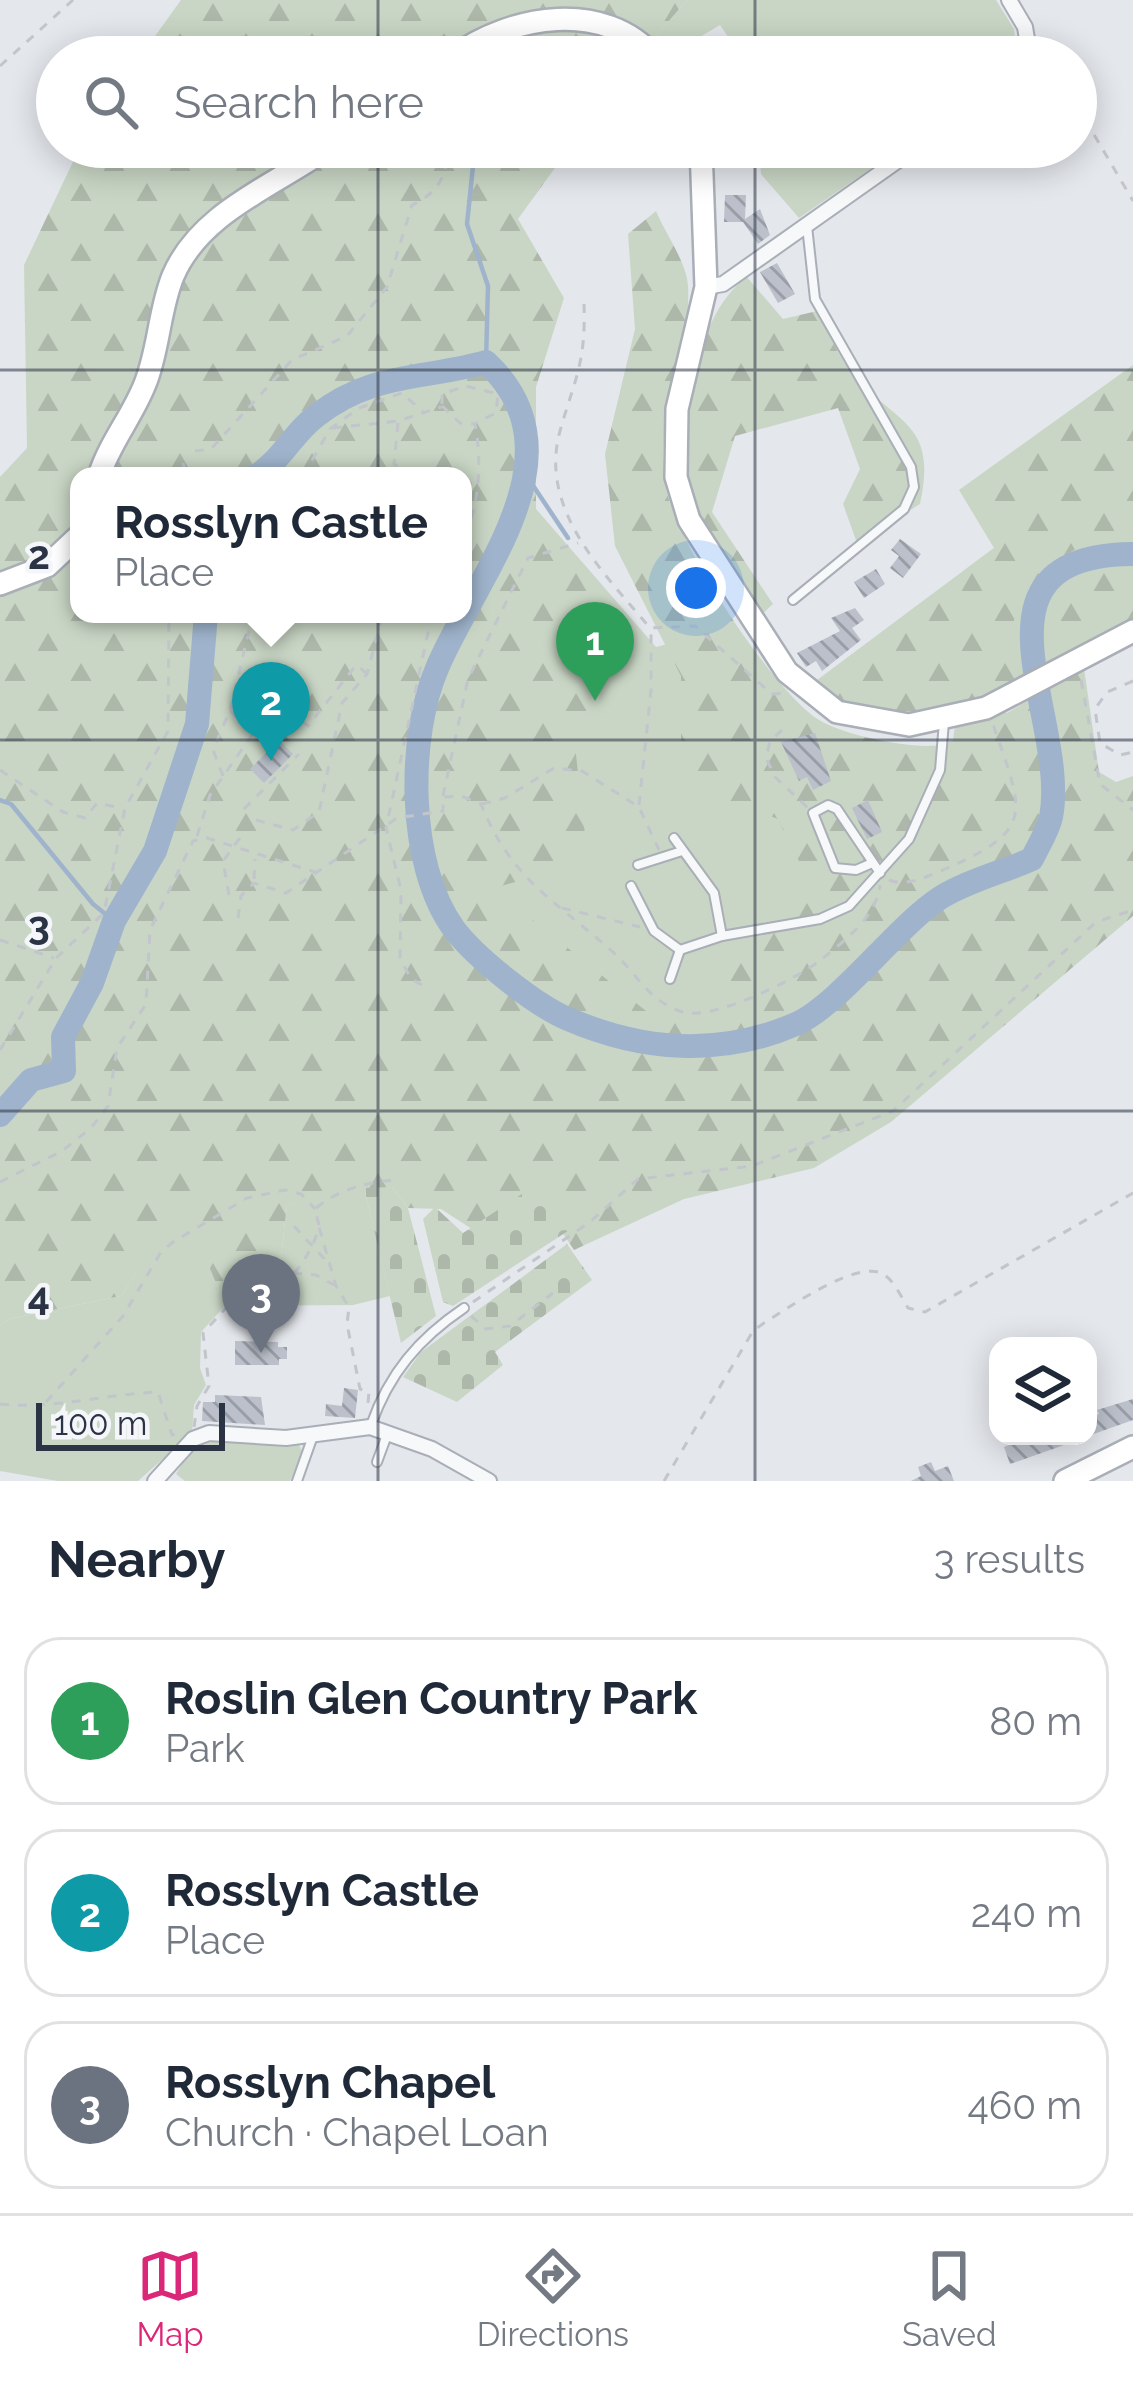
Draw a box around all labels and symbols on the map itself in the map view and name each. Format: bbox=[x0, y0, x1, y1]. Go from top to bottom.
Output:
text: 2 bbox=[28, 532, 50, 578]
your location bbox=[666, 558, 726, 618]
pin: 1 bbox=[556, 602, 634, 701]
pin: 2 bbox=[232, 662, 310, 761]
text: 3 bbox=[28, 902, 50, 948]
pin: 3 bbox=[222, 1254, 300, 1353]
text: 4 bbox=[28, 1273, 50, 1319]
scale bar bbox=[36, 1397, 225, 1450]

